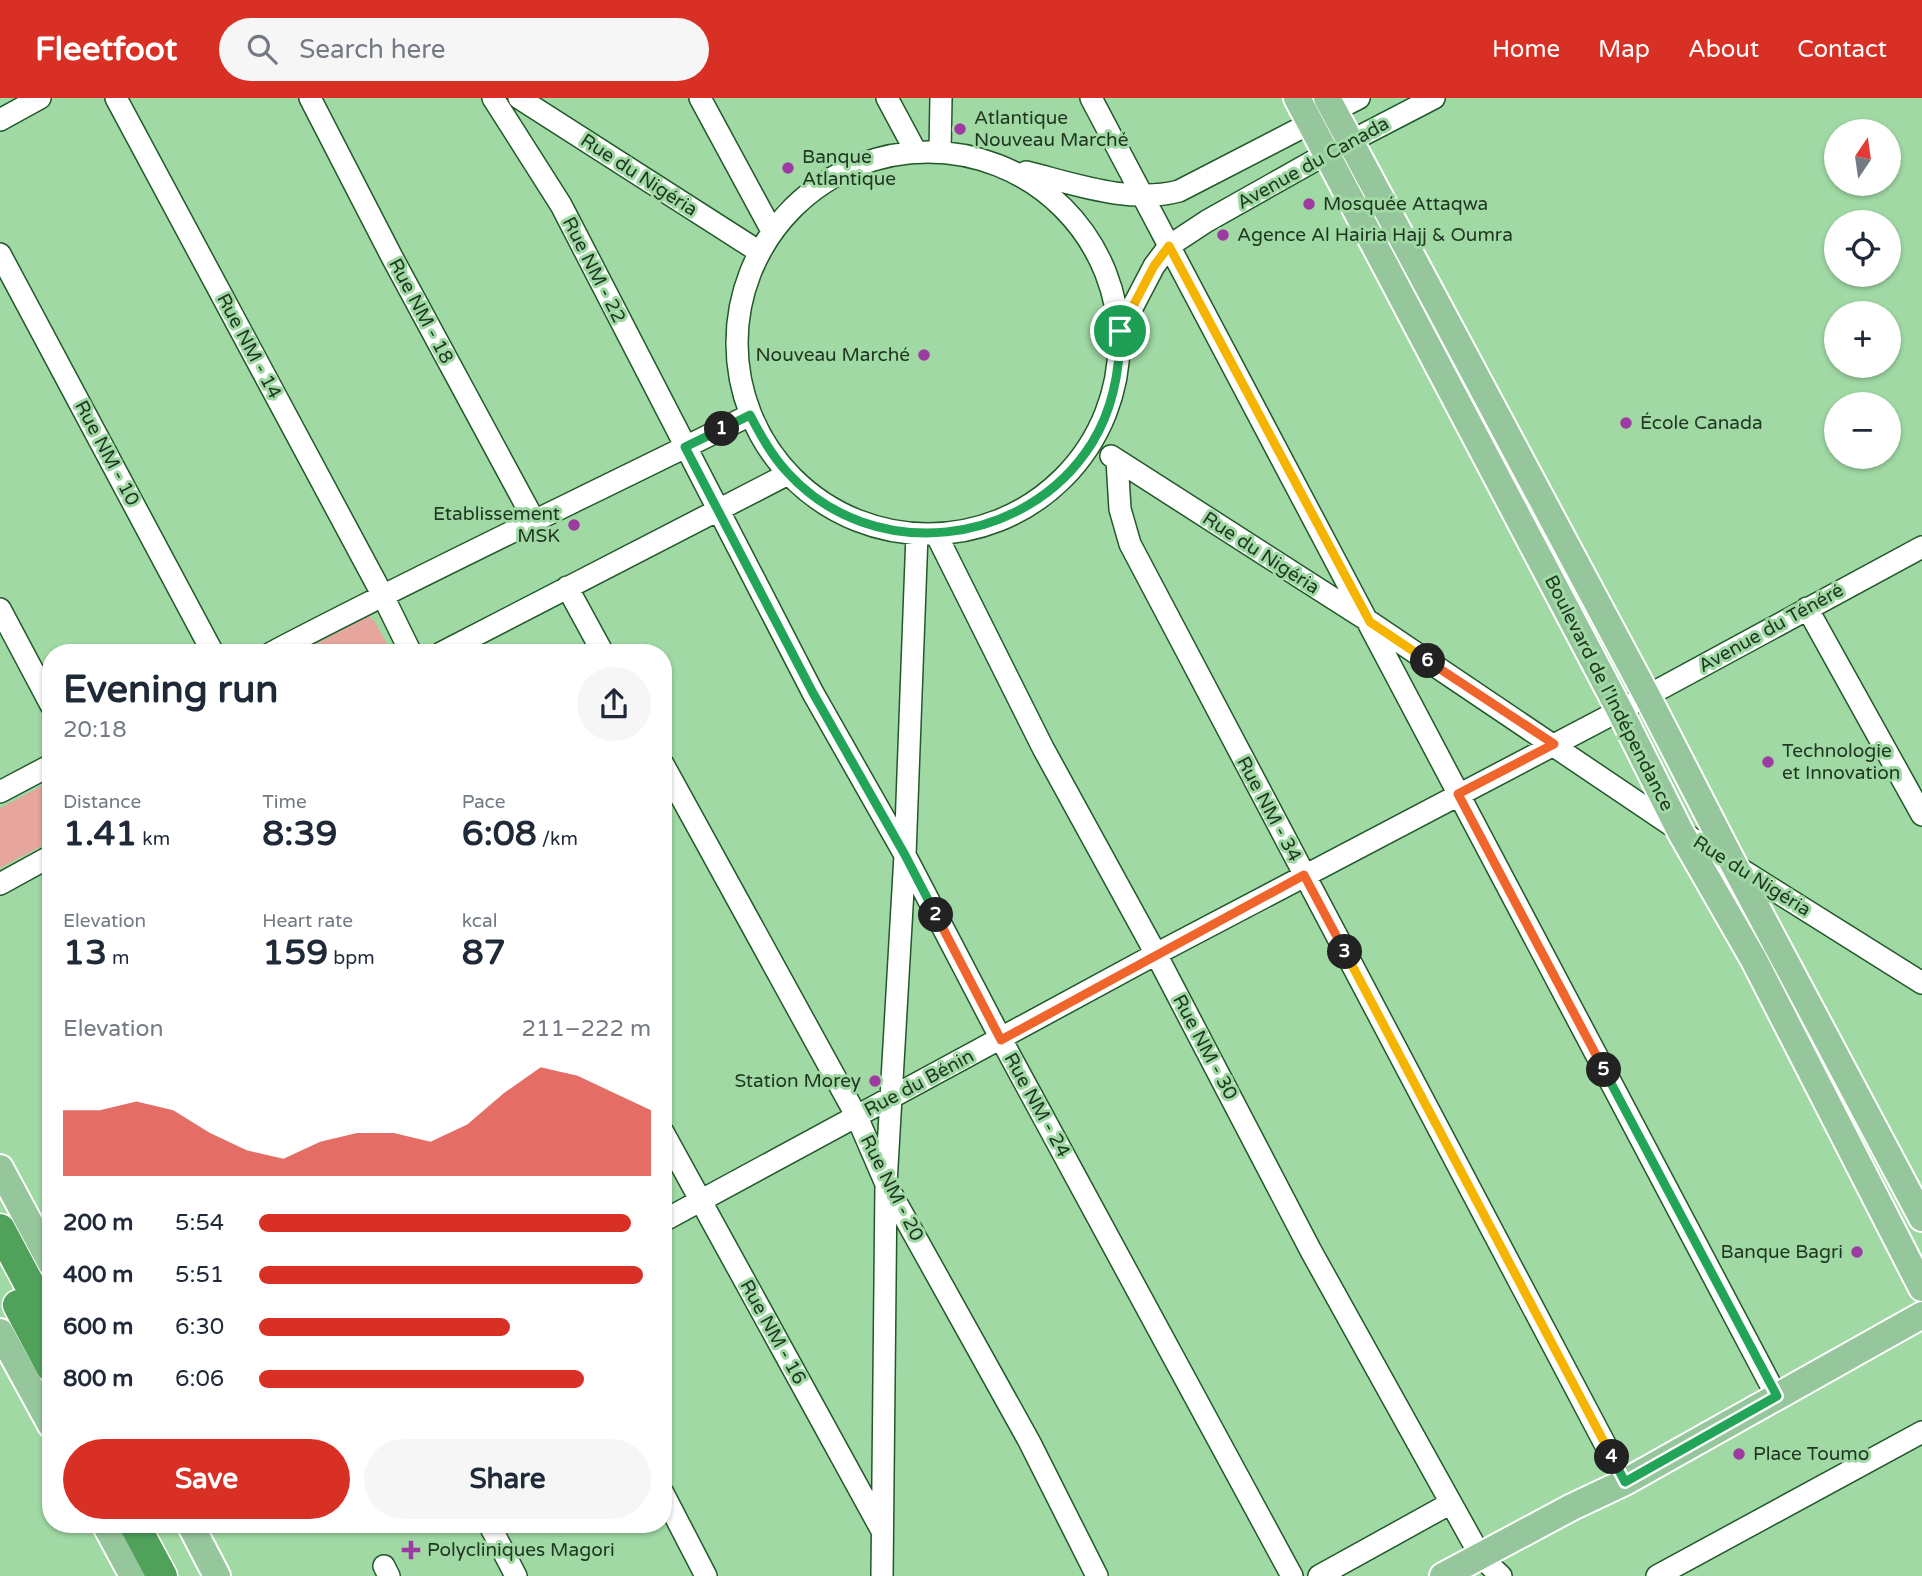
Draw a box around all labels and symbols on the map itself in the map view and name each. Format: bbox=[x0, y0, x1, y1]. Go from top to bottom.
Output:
place label: Atlantique Nouveau Marché bbox=[974, 107, 1128, 151]
street label: Avenue du Canada bbox=[1233, 112, 1393, 214]
north arrow bbox=[1824, 119, 1900, 196]
marker: Atlantique Nouveau Marché bbox=[952, 121, 968, 137]
street label: Rue du Nigéria bbox=[577, 129, 701, 221]
place label: Banque Atlantique bbox=[802, 146, 896, 190]
marker: Banque Atlantique bbox=[780, 160, 796, 176]
place label: Mosquée Attaqwa bbox=[1323, 193, 1488, 215]
marker: Mosquée Attaqwa bbox=[1301, 196, 1317, 212]
street label: Rue NM - 22 bbox=[558, 213, 630, 327]
place label: Agence Al Hairia Hajj & Oumra bbox=[1237, 224, 1513, 246]
marker: Agence Al Hairia Hajj & Oumra bbox=[1215, 227, 1231, 243]
street label: Rue NM - 18 bbox=[384, 255, 458, 367]
street label: Rue NM - 14 bbox=[212, 290, 286, 402]
pin bbox=[1090, 301, 1150, 361]
place label: Nouveau Marché bbox=[756, 344, 910, 366]
marker: Nouveau Marché bbox=[916, 347, 932, 363]
street label: Rue NM - 10 bbox=[70, 397, 144, 509]
pin: 1 bbox=[704, 412, 740, 446]
place label: École Canada bbox=[1640, 412, 1763, 434]
marker: École Canada bbox=[1618, 415, 1634, 431]
place label: Etablissement MSK bbox=[433, 503, 560, 547]
street label: Rue du Nigéria bbox=[1199, 507, 1323, 599]
marker: Etablissement MSK bbox=[566, 517, 582, 533]
street label: Boulevard de l'Indépendance bbox=[1540, 571, 1678, 815]
street label: Avenue du Ténéré bbox=[1695, 579, 1847, 677]
pin: 6 bbox=[1410, 644, 1446, 678]
place label: Technologie et Innovation bbox=[1782, 740, 1900, 784]
street label: Rue NM - 34 bbox=[1232, 753, 1306, 865]
marker: Technologie et Innovation bbox=[1760, 754, 1776, 770]
street label: Rue du Nigéria bbox=[1689, 831, 1815, 921]
pin: 2 bbox=[918, 898, 954, 932]
pin: 3 bbox=[1328, 934, 1362, 970]
street label: Rue NM - 30 bbox=[1168, 991, 1242, 1103]
street label: Rue du Bénin bbox=[860, 1045, 978, 1121]
street label: Rue NM - 24 bbox=[999, 1049, 1075, 1161]
pin: 5 bbox=[1586, 1052, 1622, 1088]
place label: Station Morey bbox=[734, 1070, 861, 1092]
marker: Station Morey bbox=[867, 1073, 883, 1089]
street label: Rue NM - 20 bbox=[856, 1131, 928, 1245]
place label: Banque Bagri bbox=[1720, 1241, 1843, 1263]
marker: Banque Bagri bbox=[1849, 1244, 1865, 1260]
street label: Rue NM - 16 bbox=[735, 1276, 811, 1388]
pin: 4 bbox=[1594, 1440, 1630, 1474]
place label: Place Toumo bbox=[1753, 1443, 1869, 1465]
marker: Place Toumo bbox=[1731, 1446, 1747, 1462]
place label: Polycliniques Magori bbox=[427, 1539, 615, 1561]
marker: Polycliniques Magori bbox=[401, 1540, 421, 1560]

